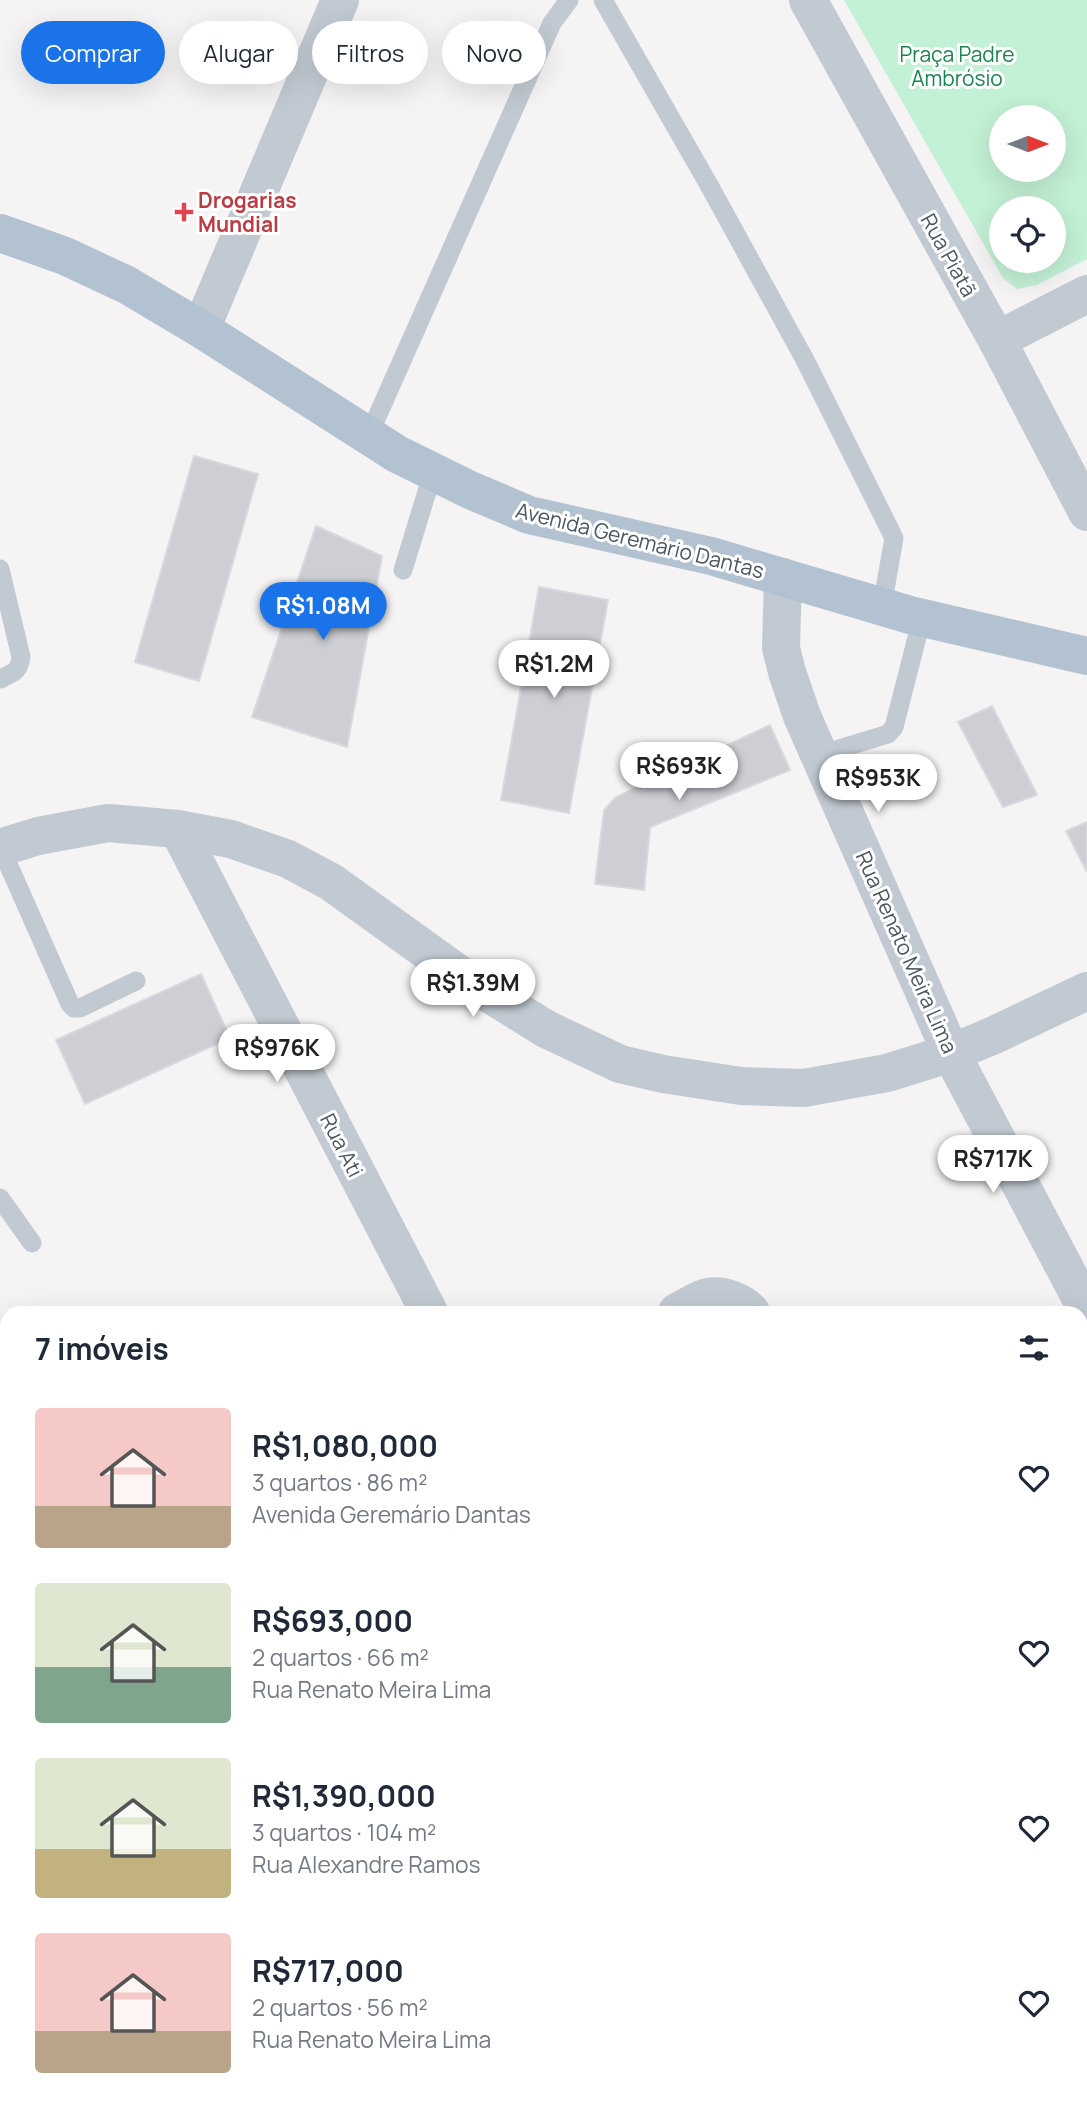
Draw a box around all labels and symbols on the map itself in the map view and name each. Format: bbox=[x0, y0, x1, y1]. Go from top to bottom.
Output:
park label: Praça Padre Ambrósio bbox=[900, 40, 1014, 92]
north arrow bbox=[989, 105, 1066, 182]
place label: Drogarias Mundial bbox=[198, 186, 297, 238]
marker: Drogarias Mundial bbox=[176, 204, 192, 220]
street label: Rua Piatã bbox=[915, 208, 983, 302]
street label: Avenida Geremário Dantas bbox=[513, 496, 767, 584]
pin: R$1.08M bbox=[258, 582, 388, 642]
pin: R$1.2M bbox=[497, 640, 611, 700]
pin: R$693K bbox=[622, 742, 736, 802]
pin: R$953K bbox=[821, 754, 935, 814]
street label: Rua Renato Meira Lima bbox=[850, 847, 964, 1057]
pin: R$1.39M bbox=[408, 960, 538, 1019]
pin: R$976K bbox=[220, 1024, 334, 1084]
street label: Rua Ati bbox=[314, 1108, 370, 1182]
pin: R$717K bbox=[936, 1136, 1050, 1195]

